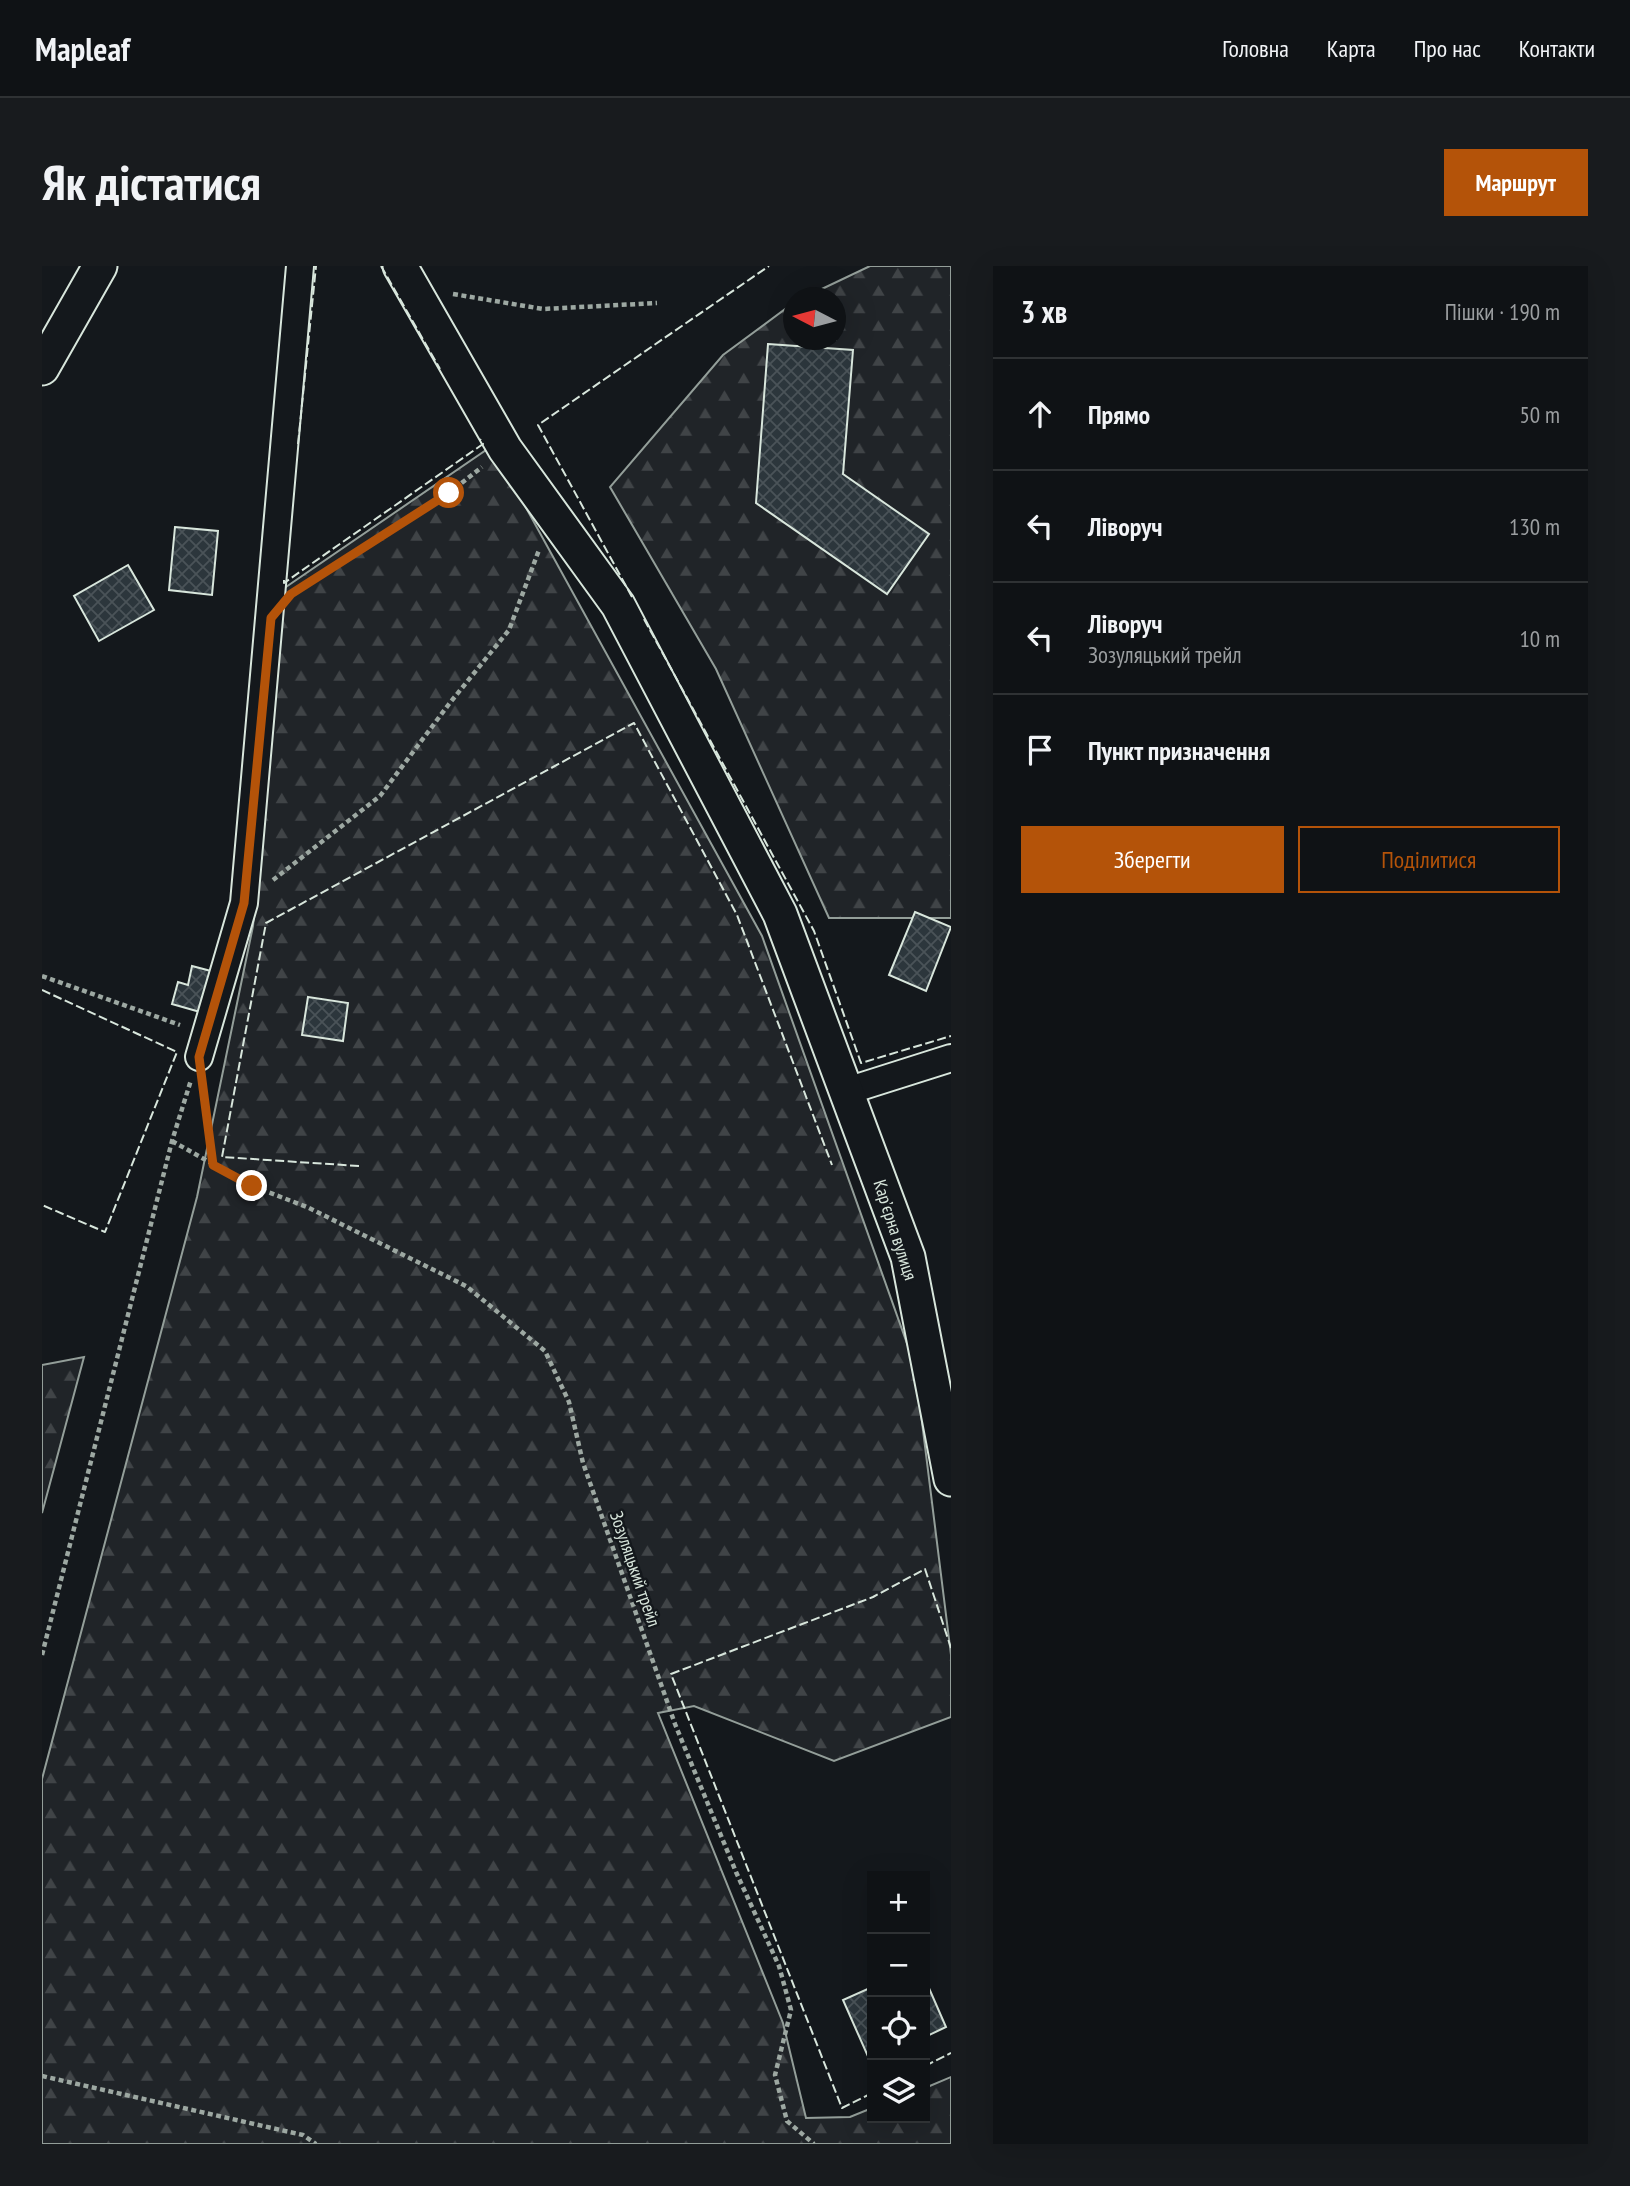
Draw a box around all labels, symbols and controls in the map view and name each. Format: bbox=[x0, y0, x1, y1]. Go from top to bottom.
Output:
text: Mapleaf bbox=[35, 27, 130, 70]
text: Головна bbox=[1222, 33, 1289, 64]
text: Карта bbox=[1327, 33, 1376, 64]
text: Про нас bbox=[1414, 33, 1481, 64]
text: Контакти bbox=[1519, 33, 1595, 64]
button: Маршрут bbox=[1444, 149, 1588, 216]
text: Як дістатися bbox=[42, 150, 261, 214]
north arrow bbox=[783, 287, 846, 350]
text: 3 хв bbox=[1021, 292, 1067, 331]
text: Пішки · 190 m bbox=[1445, 297, 1560, 326]
icon: ahead bbox=[1021, 395, 1059, 433]
text: Прямо bbox=[1088, 398, 1150, 431]
text: 50 m bbox=[1519, 400, 1560, 429]
route start bbox=[433, 477, 464, 508]
icon: left bbox=[1021, 507, 1059, 545]
text: Ліворуч bbox=[1088, 510, 1162, 543]
text: 130 m bbox=[1509, 512, 1560, 541]
text: Ліворуч bbox=[1088, 607, 1162, 640]
icon: left bbox=[1021, 619, 1059, 657]
text: 10 m bbox=[1519, 624, 1560, 653]
text: Зозуляцький трейл bbox=[1088, 640, 1242, 669]
icon: arrive bbox=[1021, 731, 1059, 769]
text: Пункт призначення bbox=[1088, 734, 1270, 767]
button: Зберегти bbox=[1021, 826, 1284, 893]
button: Поділитися bbox=[1298, 826, 1560, 893]
route end bbox=[236, 1170, 267, 1201]
street label: Карʼєрна вулиця bbox=[868, 1177, 923, 1283]
street label: Зозуляцький трейл bbox=[605, 1508, 666, 1629]
map controls bbox=[867, 1871, 930, 2123]
button: + bbox=[867, 1871, 930, 1934]
button: − bbox=[867, 1934, 930, 1997]
button: locate bbox=[867, 1997, 930, 2060]
button: layers bbox=[867, 2060, 930, 2123]

